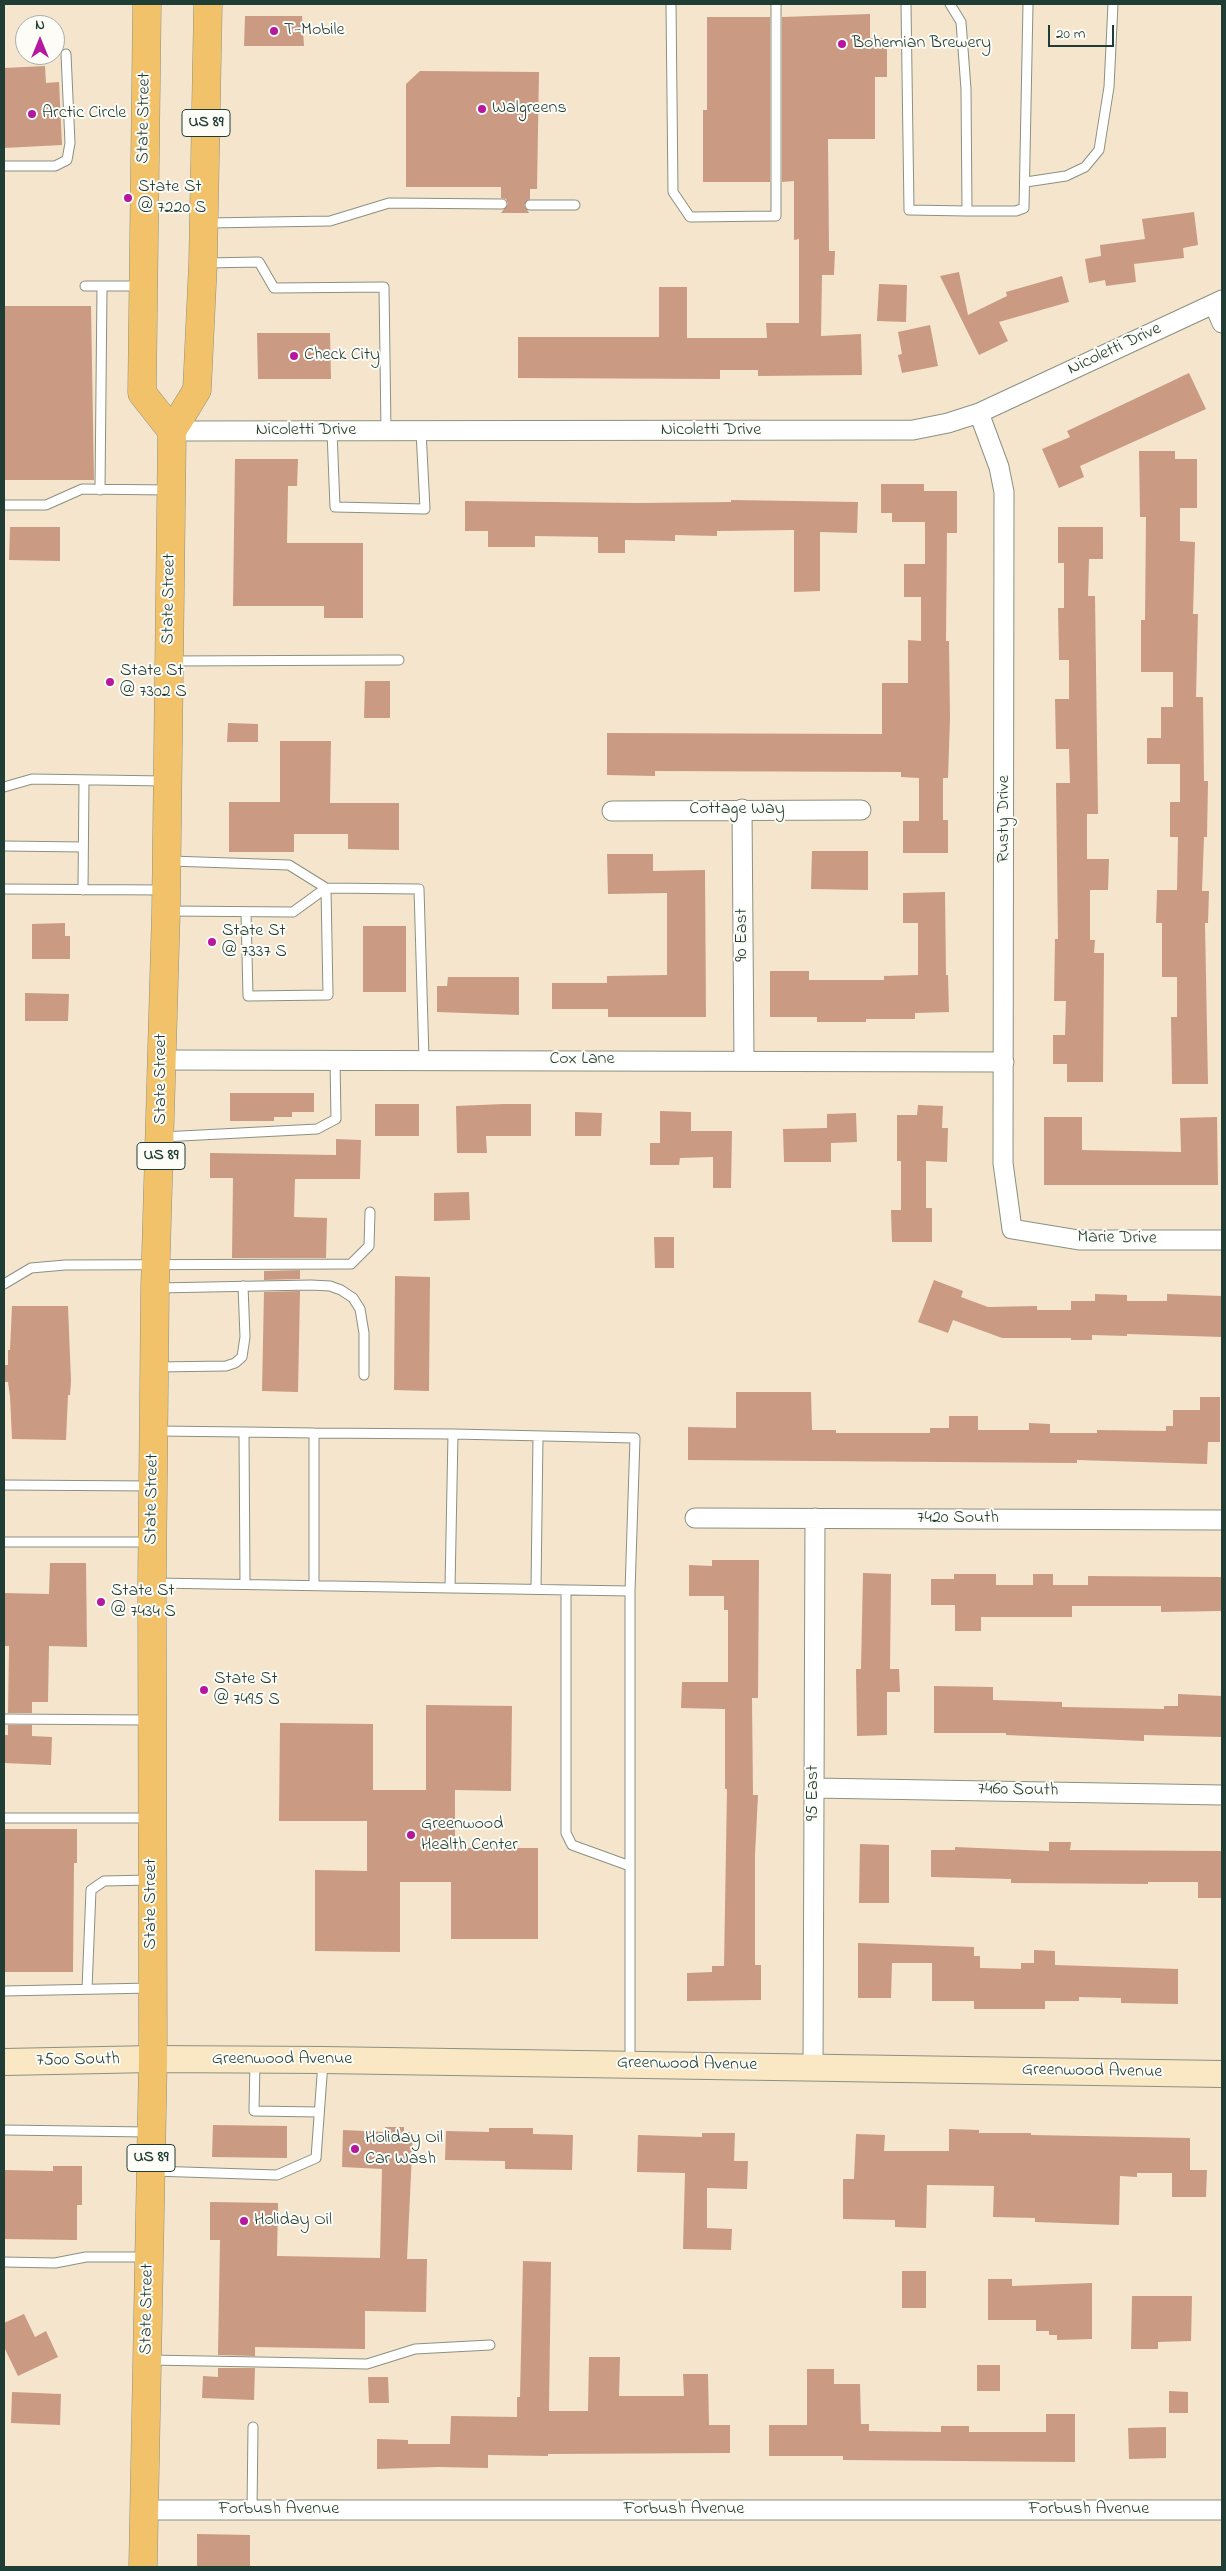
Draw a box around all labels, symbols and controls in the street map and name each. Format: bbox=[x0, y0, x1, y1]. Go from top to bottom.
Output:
north arrow bbox=[15, 15, 65, 65]
text: N bbox=[35, 15, 45, 36]
scale bar bbox=[1051, 15, 1117, 47]
place label: T-Mobile bbox=[284, 20, 345, 42]
text: 20 m bbox=[1056, 23, 1085, 45]
marker: T-Mobile bbox=[268, 25, 280, 37]
place label: Bohemian Brewery bbox=[852, 33, 991, 55]
marker: Bohemian Brewery bbox=[836, 38, 848, 50]
street label: State Street bbox=[133, 72, 157, 164]
place label: Walgreens bbox=[492, 98, 567, 120]
place label: Arctic Circle bbox=[42, 103, 126, 125]
marker: Walgreens bbox=[476, 103, 488, 115]
marker: Arctic Circle bbox=[26, 108, 38, 120]
road number: US 89 bbox=[182, 110, 230, 136]
place label: State St @ 7220 S bbox=[138, 177, 206, 220]
marker: State St @ 7220 S bbox=[122, 192, 134, 204]
street label: Nicoletti Drive bbox=[1065, 319, 1165, 381]
place label: Check City bbox=[304, 345, 380, 367]
marker: Check City bbox=[288, 350, 300, 362]
street label: Nicoletti Drive bbox=[256, 420, 356, 442]
street label: Nicoletti Drive bbox=[661, 420, 761, 442]
street label: State Street bbox=[158, 553, 182, 645]
place label: State St @ 7302 S bbox=[120, 661, 187, 704]
marker: State St @ 7302 S bbox=[104, 676, 116, 688]
street label: Rusty Drive bbox=[994, 775, 1016, 863]
street label: Cottage Way bbox=[689, 799, 785, 821]
street label: 90 East bbox=[732, 908, 754, 962]
place label: State St @ 7337 S bbox=[222, 921, 287, 964]
marker: State St @ 7337 S bbox=[206, 936, 218, 948]
street label: State Street bbox=[151, 1033, 173, 1125]
street label: Cox Lane bbox=[549, 1049, 615, 1071]
road number: US 89 bbox=[137, 1142, 185, 1170]
street label: Marie Drive bbox=[1077, 1228, 1157, 1250]
street label: State Street bbox=[141, 1453, 165, 1545]
street label: 7420 South bbox=[917, 1508, 999, 1530]
place label: State St @ 7434 S bbox=[111, 1581, 176, 1624]
marker: State St @ 7434 S bbox=[95, 1596, 107, 1608]
place label: State St @ 7495 S bbox=[214, 1669, 280, 1712]
marker: State St @ 7495 S bbox=[198, 1684, 210, 1696]
street label: 95 East bbox=[803, 1765, 825, 1821]
street label: 7460 South bbox=[977, 1779, 1059, 1803]
place label: Greenwood Health Center bbox=[421, 1814, 518, 1856]
marker: Greenwood Health Center bbox=[405, 1829, 417, 1841]
street label: State Street bbox=[141, 1858, 163, 1950]
street label: 7500 South bbox=[36, 2049, 120, 2073]
street label: Greenwood Avenue bbox=[212, 2049, 352, 2071]
street label: Greenwood Avenue bbox=[616, 2053, 758, 2077]
street label: Greenwood Avenue bbox=[1021, 2060, 1163, 2084]
place label: Holiday Oil Car Wash bbox=[365, 2128, 443, 2170]
marker: Holiday Oil Car Wash bbox=[349, 2143, 361, 2155]
road number: US 89 bbox=[127, 2144, 175, 2172]
place label: Holiday Oil bbox=[254, 2210, 332, 2232]
marker: Holiday Oil bbox=[238, 2215, 250, 2227]
street label: State Street bbox=[136, 2263, 160, 2355]
street label: Forbush Avenue bbox=[219, 2499, 339, 2521]
street label: Forbush Avenue bbox=[624, 2499, 744, 2521]
street label: Forbush Avenue bbox=[1029, 2499, 1149, 2521]

